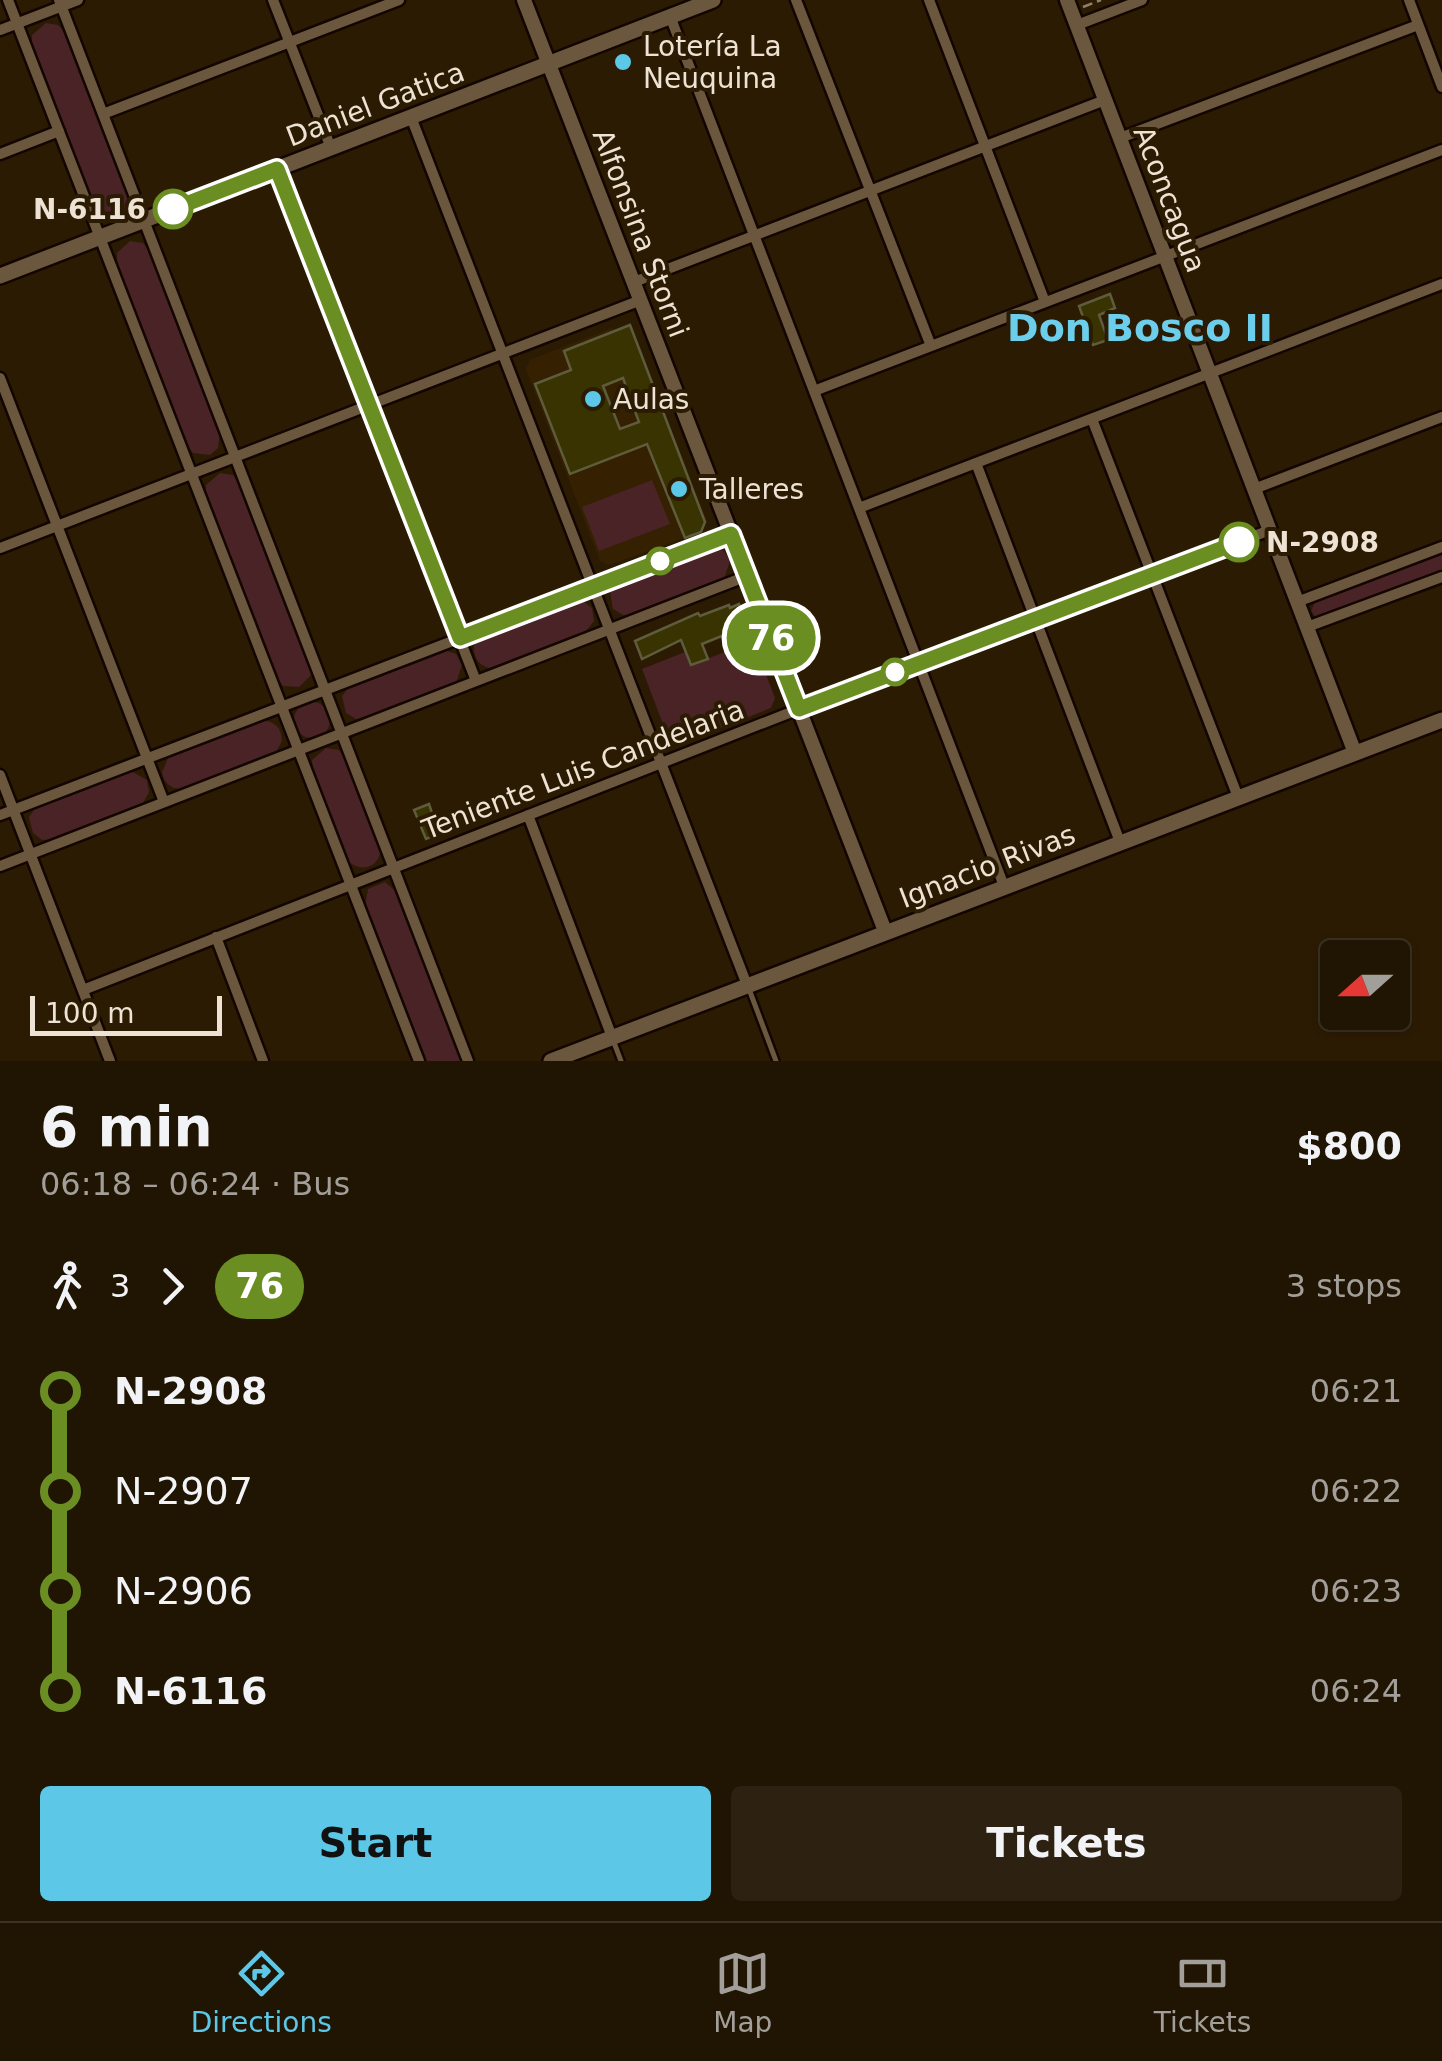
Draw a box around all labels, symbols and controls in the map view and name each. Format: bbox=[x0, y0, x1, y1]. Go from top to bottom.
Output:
place label: Lotería La Neuquina bbox=[643, 30, 782, 95]
marker: Lotería La Neuquina bbox=[612, 51, 634, 73]
street label: Daniel Gatica bbox=[281, 55, 469, 154]
street label: Aconcagua bbox=[1127, 121, 1213, 277]
street label: Alfonsina Storni bbox=[586, 124, 695, 342]
marker: N-6116 bbox=[154, 190, 192, 228]
place label: N-6116 bbox=[33, 193, 146, 226]
district label: Don Bosco II bbox=[1007, 306, 1273, 350]
place label: Aulas bbox=[613, 383, 689, 416]
marker: Aulas bbox=[582, 388, 604, 410]
place label: Talleres bbox=[698, 473, 804, 506]
marker: Talleres bbox=[668, 478, 690, 500]
marker: N-2908 bbox=[1220, 523, 1258, 561]
place label: N-2908 bbox=[1266, 526, 1379, 559]
unlabelled marker bbox=[647, 548, 673, 574]
line badge: 76 bbox=[726, 606, 816, 670]
text: 76 bbox=[747, 618, 795, 658]
unlabelled marker bbox=[882, 659, 908, 685]
street label: Teniente Luis Candelaria bbox=[417, 693, 749, 847]
street label: Ignacio Rivas bbox=[895, 818, 1080, 915]
north arrow bbox=[1320, 940, 1410, 1030]
map controls bbox=[1320, 940, 1410, 1030]
scale bar bbox=[30, 991, 222, 1036]
text: 100 m bbox=[45, 997, 135, 1030]
text: 6 min bbox=[40, 1095, 213, 1159]
text: $800 bbox=[1296, 1124, 1402, 1168]
text: 06:18 – 06:24 · Bus bbox=[40, 1165, 350, 1203]
icon: walk bbox=[40, 1259, 95, 1314]
icon: forward bbox=[145, 1259, 200, 1314]
text: 76 bbox=[235, 1266, 284, 1306]
text: 3 bbox=[110, 1267, 130, 1305]
text: 3 stops bbox=[1286, 1267, 1402, 1305]
text: N-2908 bbox=[114, 1369, 267, 1413]
text: 06:21 bbox=[1310, 1372, 1402, 1410]
text: N-2907 bbox=[114, 1469, 253, 1513]
text: 06:22 bbox=[1310, 1472, 1402, 1510]
text: N-2906 bbox=[114, 1569, 253, 1613]
text: 06:23 bbox=[1310, 1572, 1402, 1610]
text: N-6116 bbox=[114, 1669, 267, 1713]
text: 06:24 bbox=[1310, 1672, 1402, 1710]
button: Start bbox=[40, 1786, 711, 1901]
button: Tickets bbox=[731, 1786, 1402, 1901]
tab: Directions bbox=[191, 1946, 332, 2039]
tab: Map bbox=[713, 1946, 772, 2039]
tab: Tickets bbox=[1154, 1946, 1251, 2039]

